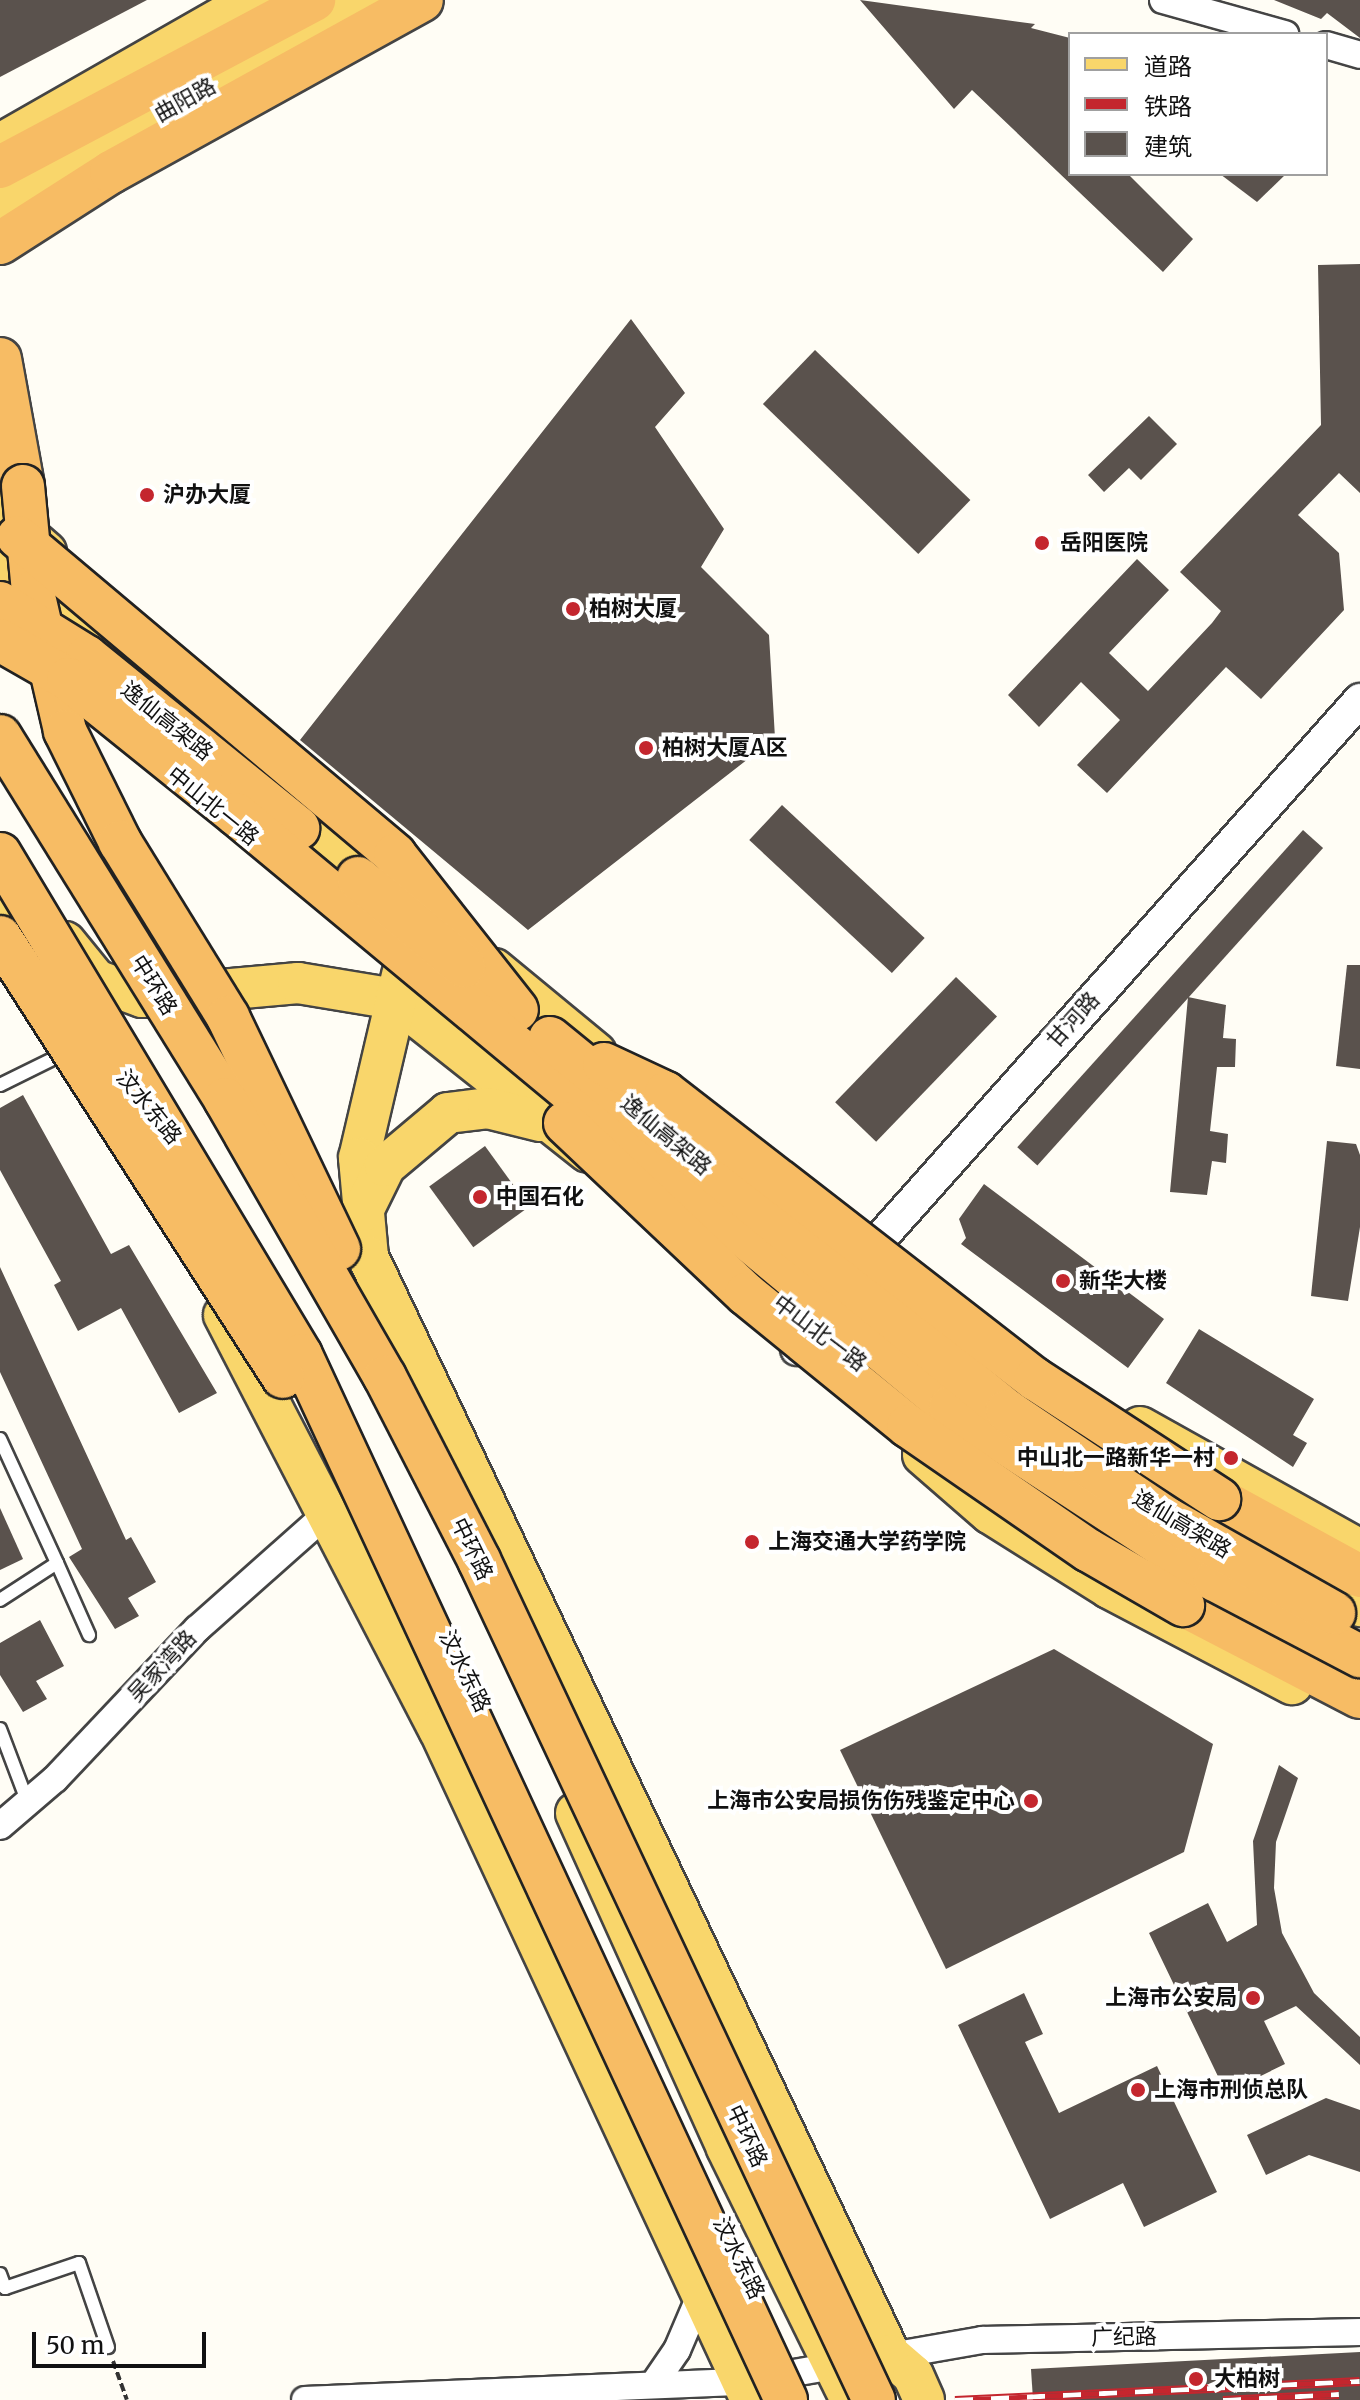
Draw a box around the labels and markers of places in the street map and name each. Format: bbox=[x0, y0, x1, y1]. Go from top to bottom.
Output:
place label: 沪办大厦 bbox=[163, 482, 251, 508]
marker: 沪办大厦 bbox=[138, 486, 156, 504]
place label: 岳阳医院 bbox=[1060, 530, 1148, 556]
marker: 岳阳医院 bbox=[1031, 532, 1053, 554]
place label: 柏树大厦 bbox=[589, 596, 677, 622]
marker: 柏树大厦 bbox=[564, 600, 582, 618]
place label: 柏树大厦A区 bbox=[662, 735, 788, 761]
marker: 柏树大厦A区 bbox=[637, 739, 655, 757]
place label: 中国石化 bbox=[496, 1184, 584, 1210]
marker: 中国石化 bbox=[471, 1188, 489, 1206]
place label: 新华大楼 bbox=[1079, 1268, 1167, 1294]
marker: 新华大楼 bbox=[1054, 1272, 1072, 1290]
place label: 中山北一路新华一村 bbox=[1017, 1445, 1215, 1471]
marker: 中山北一路新华一村 bbox=[1222, 1449, 1240, 1467]
place label: 上海交通大学药学院 bbox=[768, 1529, 966, 1555]
marker: 上海交通大学药学院 bbox=[743, 1533, 761, 1551]
place label: 上海市公安局损伤伤残鉴定中心 bbox=[707, 1788, 1015, 1814]
marker: 上海市公安局损伤伤残鉴定中心 bbox=[1022, 1792, 1040, 1810]
place label: 上海市公安局 bbox=[1105, 1985, 1237, 2011]
marker: 上海市公安局 bbox=[1244, 1989, 1262, 2007]
place label: 上海市刑侦总队 bbox=[1154, 2077, 1308, 2103]
marker: 上海市刑侦总队 bbox=[1129, 2081, 1147, 2099]
place label: 大柏树 bbox=[1214, 2366, 1280, 2392]
marker: 大柏树 bbox=[1185, 2368, 1207, 2390]

